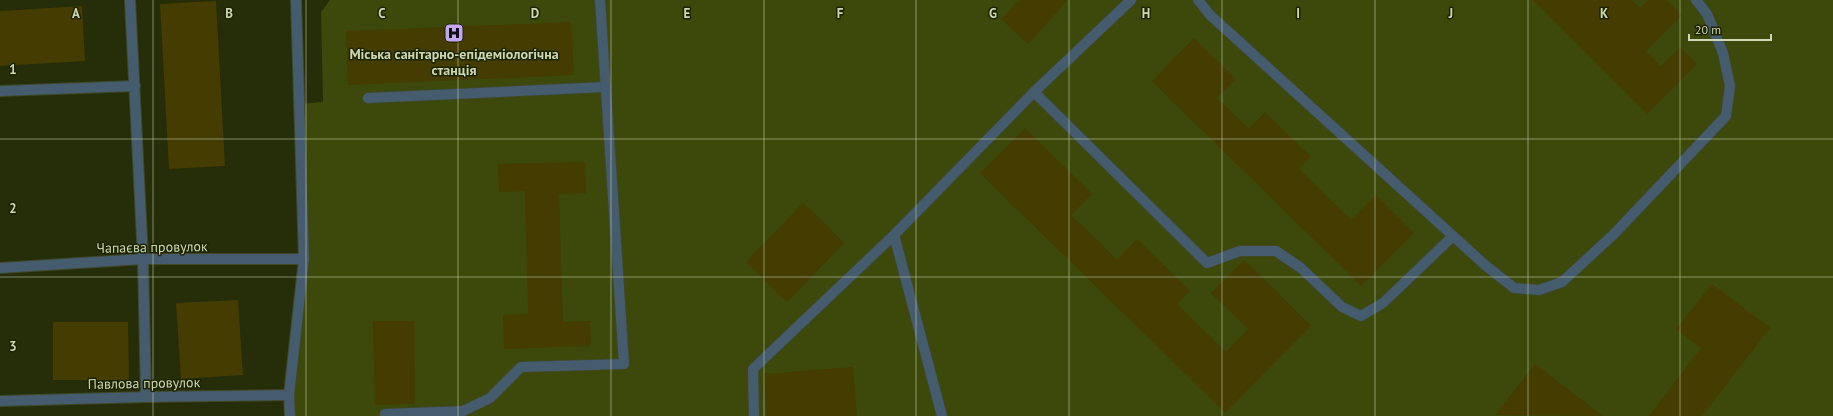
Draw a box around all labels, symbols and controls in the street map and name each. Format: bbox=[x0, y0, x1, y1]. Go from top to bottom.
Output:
text: A bbox=[72, 5, 80, 22]
text: B bbox=[225, 5, 233, 22]
text: C bbox=[378, 5, 386, 22]
text: D bbox=[531, 5, 539, 22]
text: E bbox=[684, 5, 691, 22]
text: F bbox=[837, 5, 844, 22]
text: G bbox=[989, 5, 997, 22]
text: H bbox=[1142, 5, 1150, 22]
text: I bbox=[1296, 5, 1300, 22]
text: J bbox=[1448, 5, 1453, 22]
text: K bbox=[1600, 5, 1608, 22]
scale bar bbox=[1689, 16, 1771, 42]
hospital icon: Міська санітарно-епідеміологічна станція bbox=[443, 22, 465, 44]
text: 20 m bbox=[1695, 22, 1721, 37]
place label: Міська санітарно-епідеміологічна станція bbox=[349, 45, 559, 79]
text: 1 bbox=[9, 61, 17, 78]
text: 2 bbox=[9, 200, 17, 217]
street label: Чапаєва провулок bbox=[96, 237, 208, 257]
text: 3 bbox=[9, 338, 17, 355]
street label: Павлова провулок bbox=[88, 373, 201, 393]

